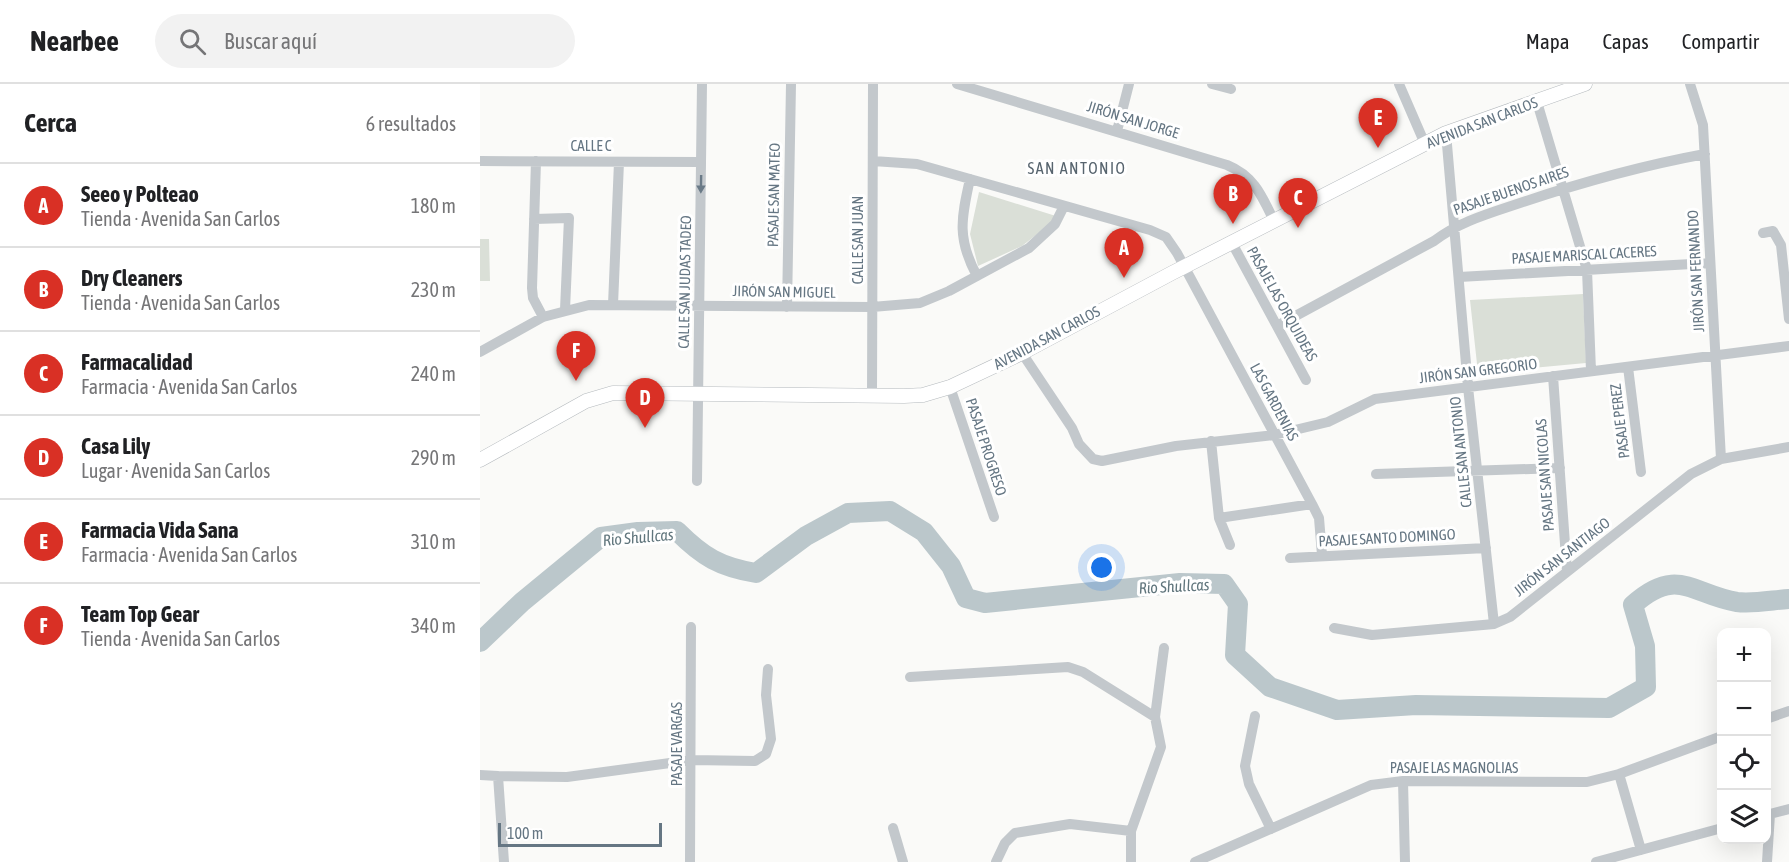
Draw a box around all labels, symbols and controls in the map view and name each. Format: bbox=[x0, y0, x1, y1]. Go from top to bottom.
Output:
search box bbox=[155, 14, 575, 68]
text: Nearbee bbox=[30, 25, 119, 57]
icon: search bbox=[176, 25, 209, 58]
text: Buscar aquí bbox=[224, 28, 317, 54]
text: Mapa bbox=[1526, 29, 1569, 53]
text: Capas bbox=[1602, 29, 1649, 53]
text: Compartir bbox=[1682, 29, 1759, 53]
street label: AVENIDA SAN CARLOS bbox=[1424, 93, 1540, 152]
street label: JIRÓN SAN JORGE bbox=[1085, 97, 1182, 142]
pin: E bbox=[1358, 98, 1398, 148]
text: Cerca bbox=[24, 108, 77, 138]
text: 6 resultados bbox=[366, 112, 456, 135]
street label: CALLE C bbox=[571, 137, 612, 154]
street label: PASAJE SAN MATEO bbox=[764, 143, 783, 247]
district label: SAN ANTONIO bbox=[1028, 159, 1126, 177]
street label: PASAJE BUENOS AIRES bbox=[1451, 163, 1571, 218]
pin: B bbox=[1214, 174, 1252, 224]
one-way arrow bbox=[696, 175, 706, 194]
pin: C bbox=[1278, 178, 1318, 228]
text: Seeo y Polteao bbox=[81, 181, 199, 207]
text: A bbox=[39, 194, 48, 217]
text: 180 m bbox=[411, 194, 456, 217]
street label: CALLE SAN JUAN bbox=[849, 196, 866, 284]
text: Tienda · Avenida San Carlos bbox=[81, 207, 280, 230]
street label: JIRÓN SAN FERNANDO bbox=[1684, 209, 1707, 333]
street label: CALLE SAN JUDAS TADEO bbox=[675, 215, 694, 349]
pin: A bbox=[1104, 228, 1144, 278]
street label: PASAJE MARISCAL CACERES bbox=[1511, 242, 1657, 267]
street label: PASAJE LAS ORQUIDEAS bbox=[1244, 243, 1321, 364]
text: Dry Cleaners bbox=[81, 265, 183, 291]
text: B bbox=[39, 278, 48, 301]
text: 230 m bbox=[411, 278, 456, 301]
street label: JIRÓN SAN MIGUEL bbox=[732, 282, 836, 301]
text: Tienda · Avenida San Carlos bbox=[81, 291, 280, 314]
street label: AVENIDA SAN CARLOS bbox=[991, 302, 1103, 373]
pin: F bbox=[556, 332, 596, 381]
text: Farmacalidad bbox=[81, 349, 193, 375]
street label: JIRÓN SAN GREGORIO bbox=[1418, 355, 1538, 386]
street label: LAS GARDENIAS bbox=[1247, 360, 1302, 443]
text: C bbox=[39, 362, 48, 385]
text: 240 m bbox=[411, 362, 456, 385]
text: Farmacia · Avenida San Carlos bbox=[81, 375, 297, 398]
pin: D bbox=[626, 378, 664, 428]
street label: PASAJE PEREZ bbox=[1606, 382, 1633, 460]
street label: PASAJE PROGRESO bbox=[963, 396, 1010, 498]
street label: CALLE SAN ANTONIO bbox=[1446, 396, 1475, 508]
street label: PASAJE SAN NICOLAS bbox=[1532, 418, 1557, 532]
text: Casa Lily bbox=[81, 433, 150, 459]
text: D bbox=[38, 446, 49, 469]
text: 290 m bbox=[411, 446, 456, 469]
text: Lugar · Avenida San Carlos bbox=[81, 459, 270, 482]
street label: JIRÓN SAN SANTIAGO bbox=[1510, 514, 1613, 599]
text: Farmacia Vida Sana bbox=[81, 517, 239, 543]
water label: Rio Shullcas bbox=[602, 525, 674, 549]
street label: PASAJE SANTO DOMINGO bbox=[1318, 525, 1456, 550]
text: E bbox=[39, 530, 48, 553]
text: 310 m bbox=[411, 530, 456, 553]
text: Farmacia · Avenida San Carlos bbox=[81, 543, 297, 566]
your location bbox=[1087, 553, 1116, 582]
water label: Rio Shullcas bbox=[1138, 575, 1210, 597]
text: Team Top Gear bbox=[81, 601, 199, 627]
text: F bbox=[39, 614, 48, 637]
text: 340 m bbox=[411, 614, 456, 637]
text: Tienda · Avenida San Carlos bbox=[81, 627, 280, 650]
map controls bbox=[1717, 628, 1771, 844]
button: + bbox=[1717, 628, 1771, 682]
button: − bbox=[1717, 682, 1771, 736]
street label: PASAJE VARGAS bbox=[668, 702, 685, 786]
button: locate bbox=[1717, 736, 1771, 790]
street label: PASAJE LAS MAGNOLIAS bbox=[1390, 759, 1518, 776]
button: layers bbox=[1717, 790, 1771, 844]
scale bar bbox=[498, 820, 662, 848]
text: 100 m bbox=[507, 824, 543, 842]

